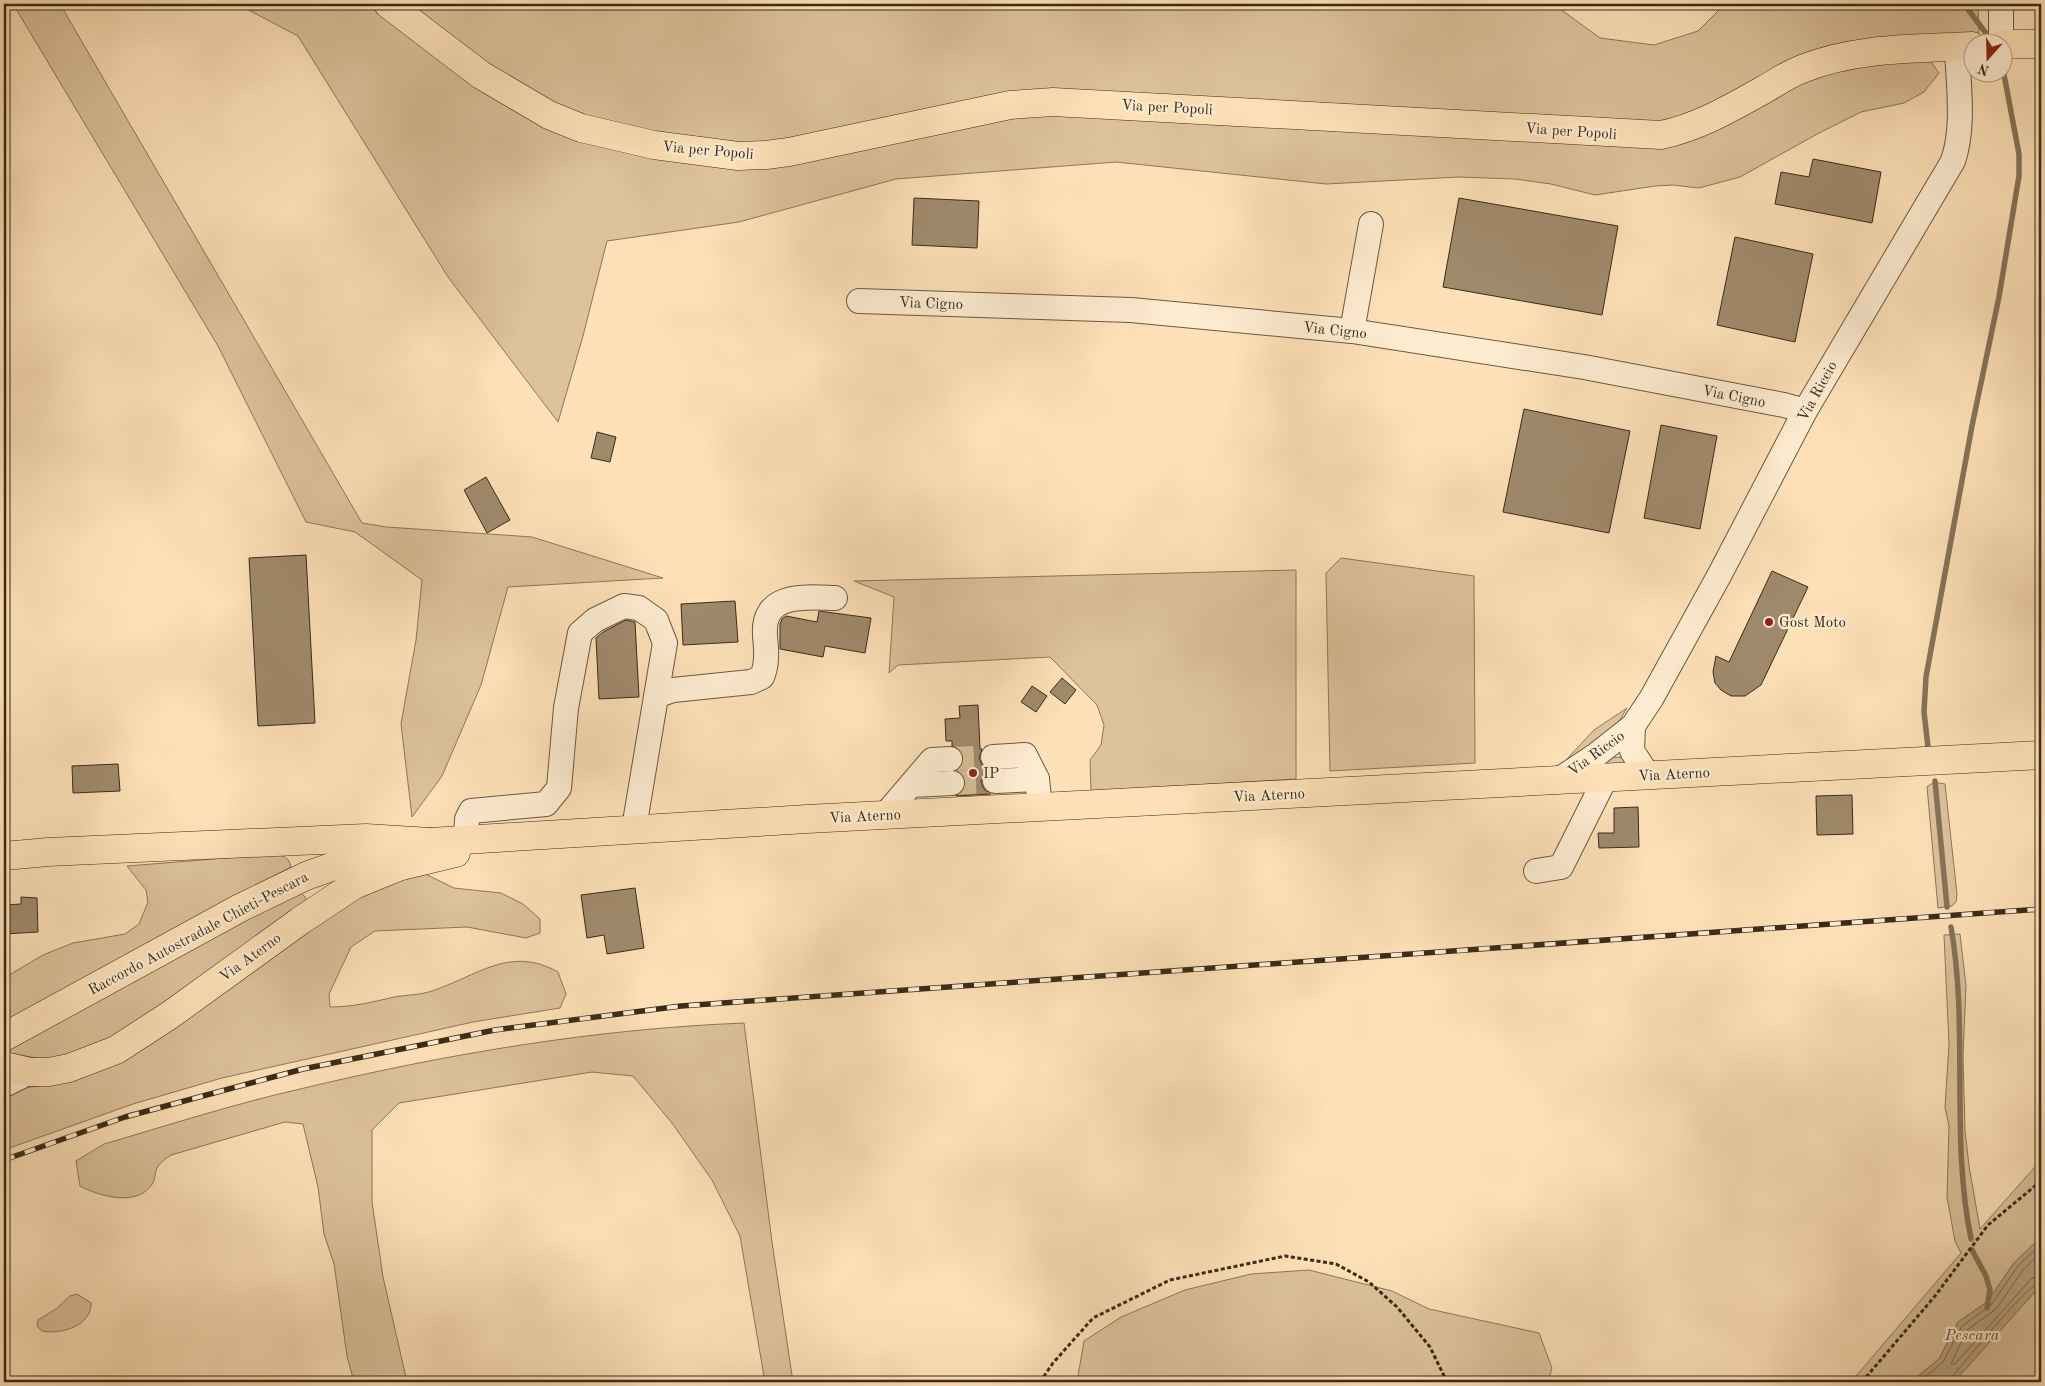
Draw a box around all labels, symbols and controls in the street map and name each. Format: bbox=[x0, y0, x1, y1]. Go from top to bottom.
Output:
north arrow bbox=[1962, 32, 2012, 82]
text: N bbox=[1976, 61, 1991, 78]
street label: Via per Popoli bbox=[1121, 99, 1213, 118]
street label: Via per Popoli bbox=[1525, 122, 1617, 143]
street label: Via per Popoli bbox=[661, 140, 754, 163]
street label: Via Cigno bbox=[899, 296, 963, 313]
street label: Via Cigno bbox=[1302, 321, 1368, 342]
street label: Via Riccio bbox=[1796, 359, 1841, 424]
street label: Via Cigno bbox=[1701, 384, 1767, 411]
marker: Gost Moto bbox=[1763, 616, 1775, 628]
place label: Gost Moto bbox=[1779, 616, 1846, 631]
street label: Via Riccio bbox=[1566, 729, 1628, 780]
street label: Via Aterno bbox=[1638, 766, 1710, 785]
marker: IP bbox=[967, 767, 979, 779]
place label: IP bbox=[983, 767, 999, 782]
street label: Via Aterno bbox=[1233, 787, 1305, 806]
street label: Via Aterno bbox=[829, 808, 901, 827]
street label: Raccordo Autostradale Chieti-Pescara bbox=[86, 870, 312, 999]
street label: Via Aterno bbox=[217, 931, 284, 985]
water label: Pescara bbox=[1944, 1328, 2000, 1344]

